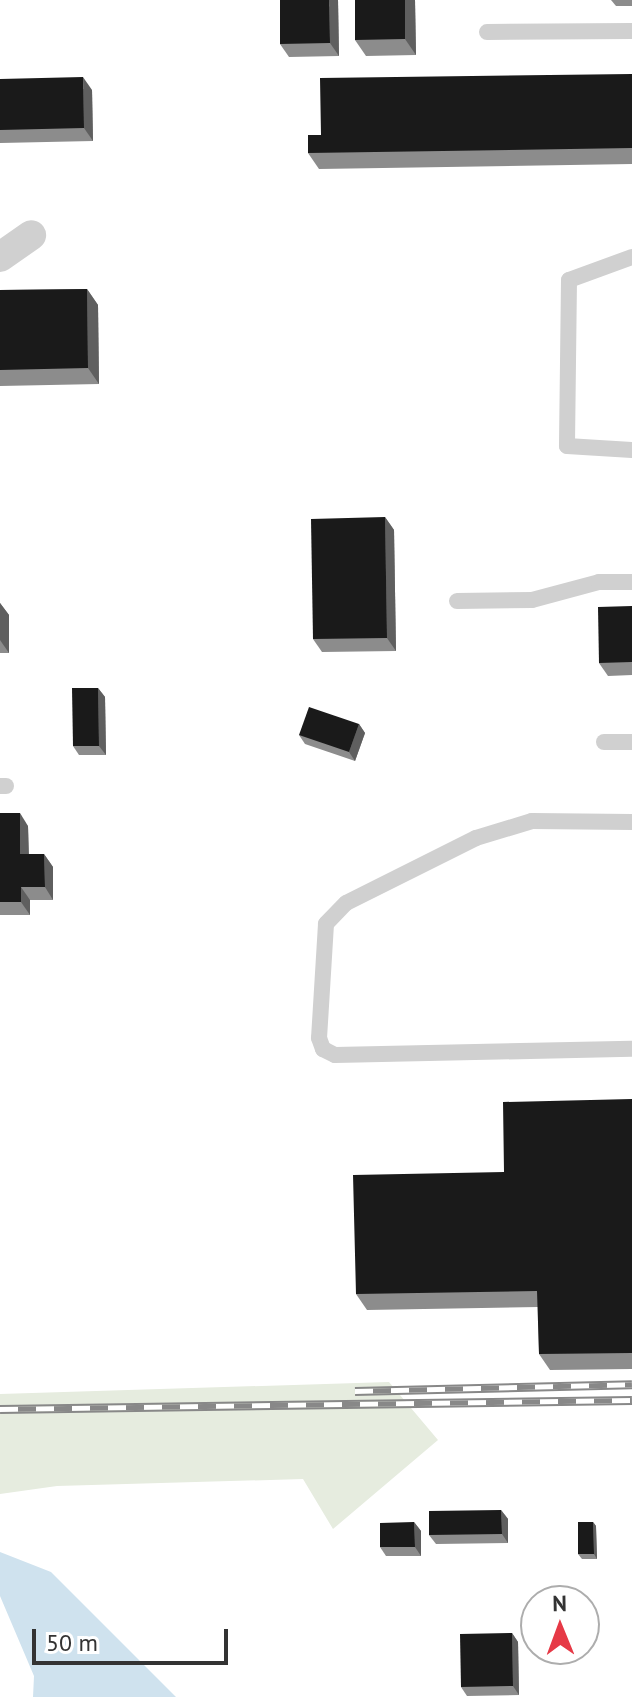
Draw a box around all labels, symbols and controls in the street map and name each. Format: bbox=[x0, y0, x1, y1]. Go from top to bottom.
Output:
north arrow bbox=[520, 1585, 600, 1665]
text: N bbox=[552, 1589, 567, 1617]
scale bar bbox=[36, 1613, 232, 1663]
text: 50 m bbox=[46, 1627, 98, 1658]

